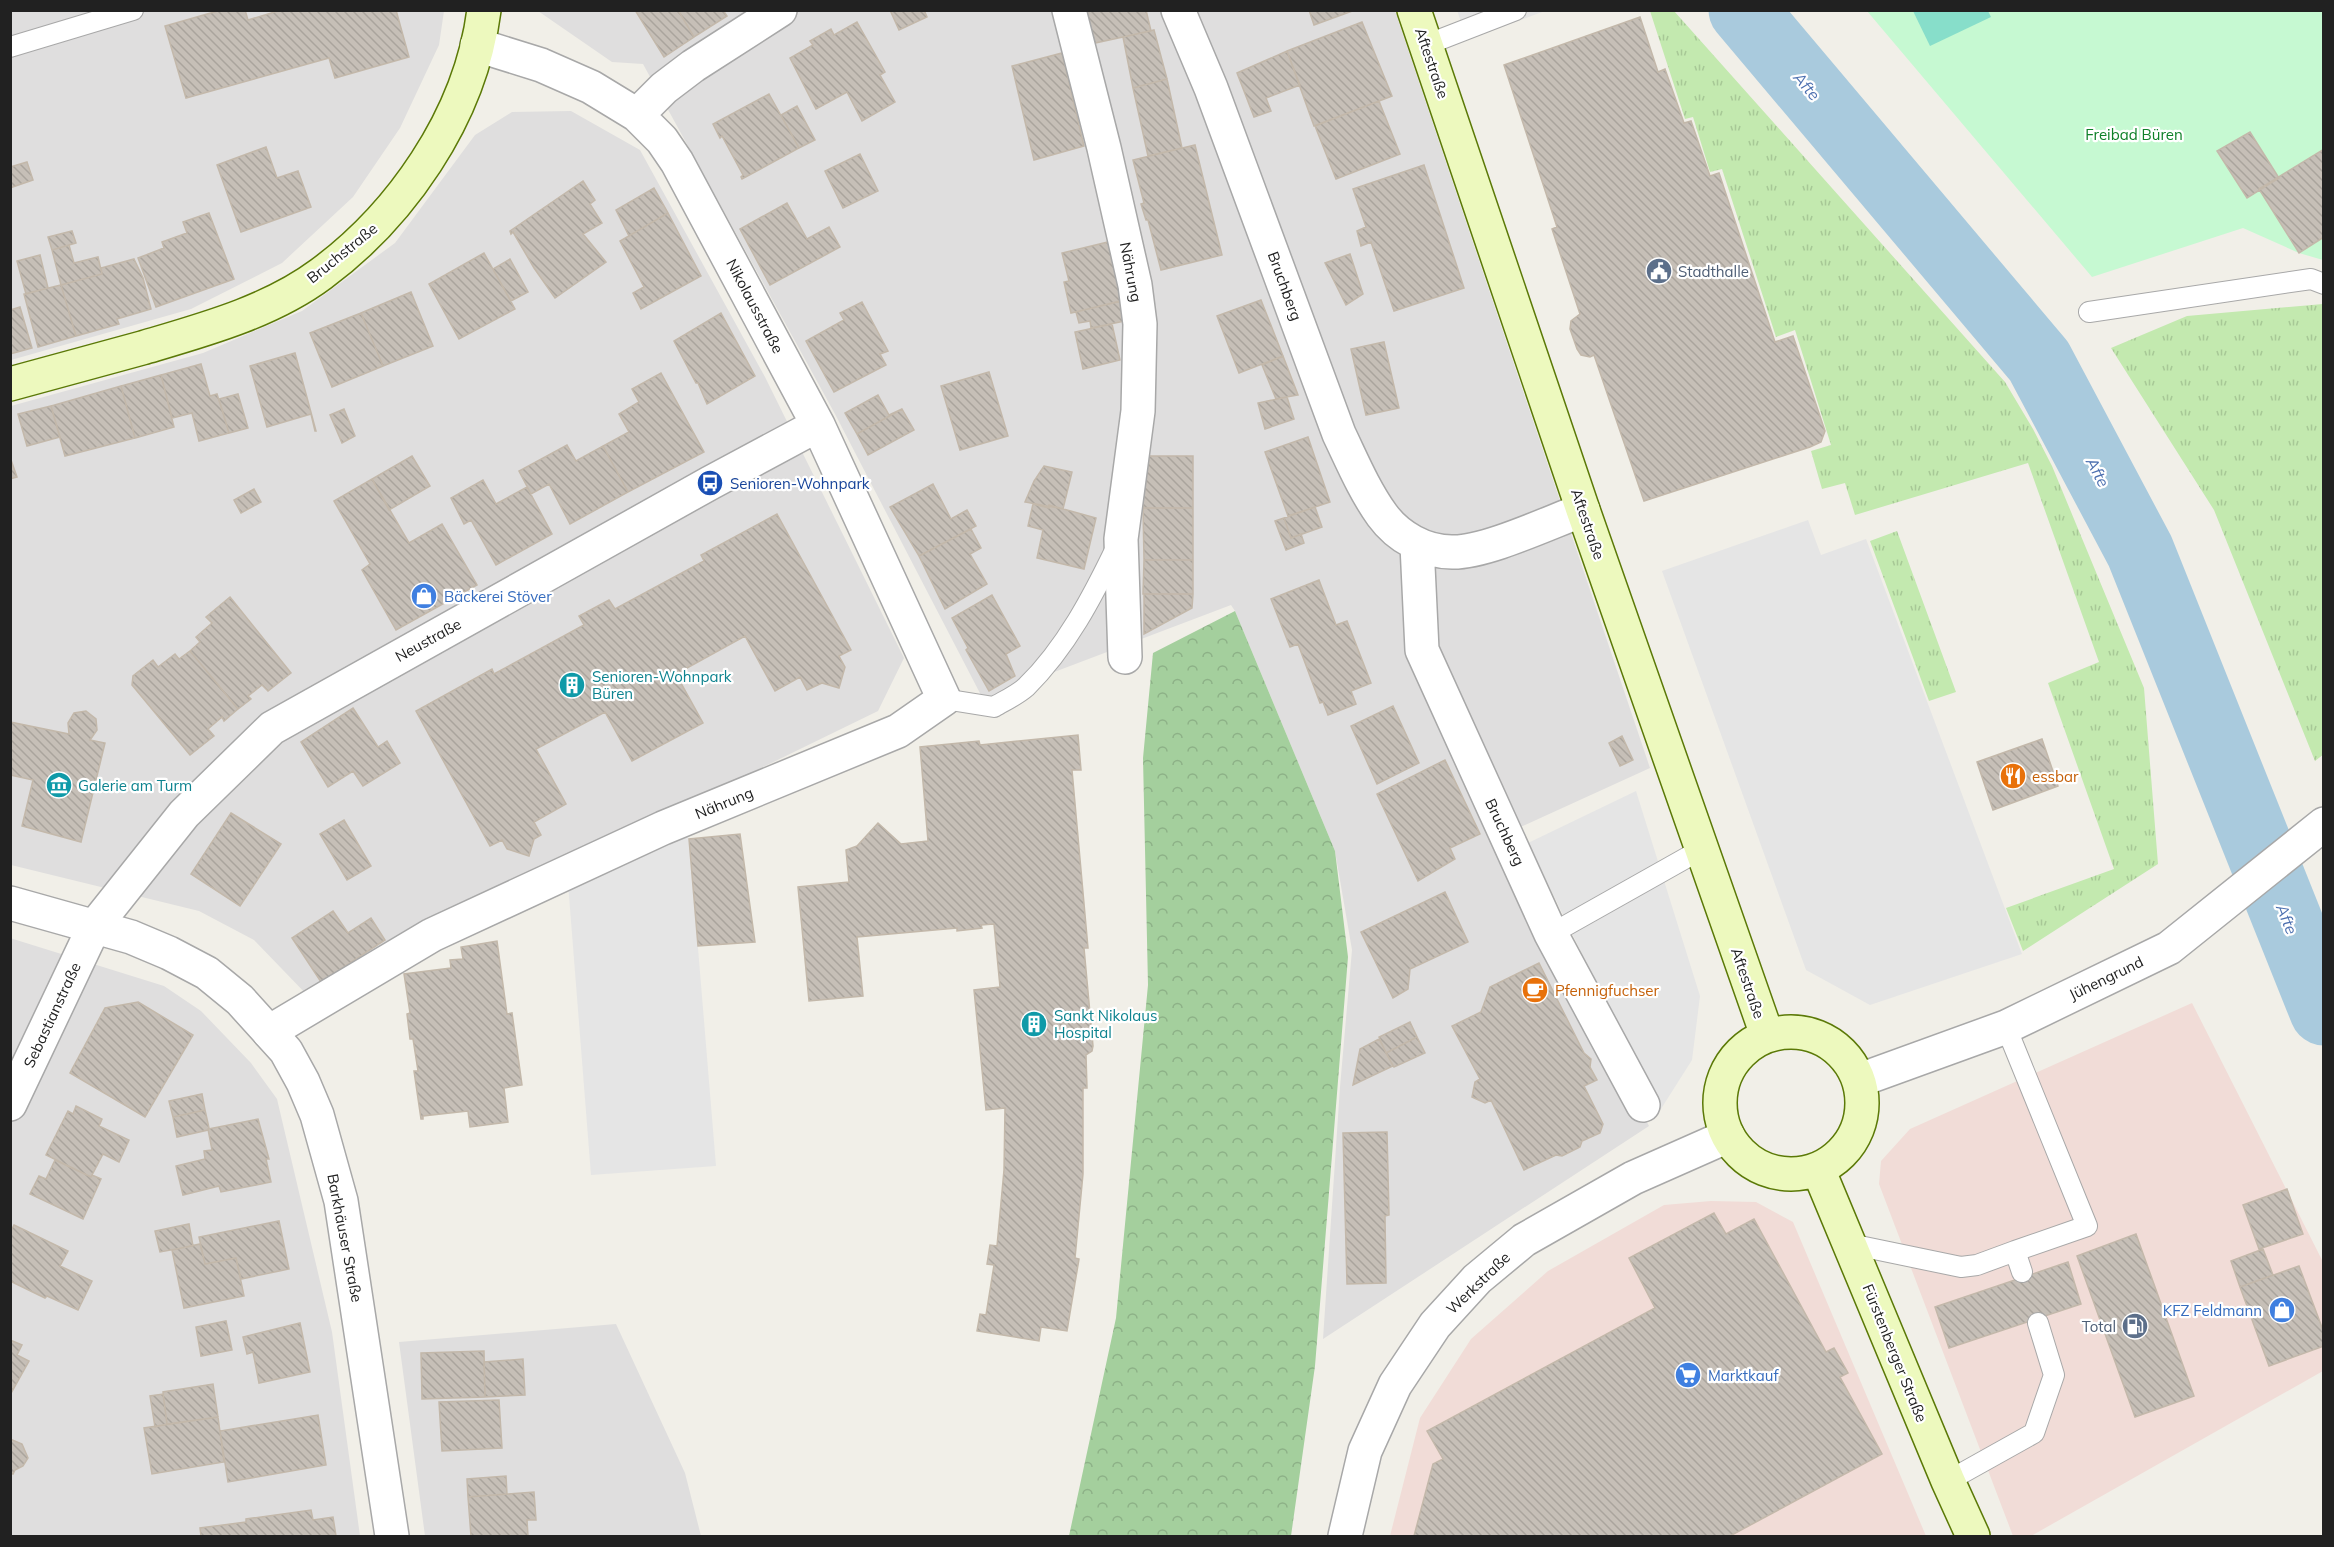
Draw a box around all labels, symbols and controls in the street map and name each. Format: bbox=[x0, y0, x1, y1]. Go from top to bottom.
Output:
street label: Aftestraße bbox=[1411, 25, 1453, 101]
water label: Afte bbox=[1789, 67, 1825, 104]
park label: Freibad Büren bbox=[2085, 125, 2183, 144]
street label: Bruchstraße bbox=[303, 219, 381, 287]
street label: Nährung bbox=[1116, 240, 1146, 304]
street label: Bruchberg bbox=[1264, 249, 1306, 323]
street label: Nikolausstraße bbox=[722, 256, 788, 356]
public building icon: Stadthalle bbox=[1644, 256, 1674, 286]
place label: Stadthalle bbox=[1678, 262, 1749, 281]
water label: Afte bbox=[2081, 453, 2114, 491]
bus stop icon: Senioren-Wohnpark bbox=[695, 468, 725, 498]
place label: Senioren-Wohnpark bbox=[730, 474, 870, 493]
street label: Aftestraße bbox=[1567, 486, 1609, 562]
shop icon: Bäckerei Stöver bbox=[409, 581, 439, 611]
place label: Bäckerei Stöver bbox=[444, 587, 552, 606]
street label: Neustraße bbox=[392, 614, 464, 666]
place label: Senioren-Wohnpark Büren bbox=[592, 667, 732, 703]
building icon: Senioren-Wohnpark Büren bbox=[557, 670, 587, 700]
restaurant icon: essbar bbox=[1998, 761, 2028, 791]
place label: essbar bbox=[2032, 767, 2079, 786]
museum icon: Galerie am Turm bbox=[44, 770, 74, 800]
place label: Galerie am Turm bbox=[78, 776, 192, 795]
street label: Nährung bbox=[692, 783, 756, 823]
street label: Bruchberg bbox=[1481, 795, 1529, 869]
water label: Afte bbox=[2272, 900, 2302, 937]
street label: Aftestraße bbox=[1727, 945, 1769, 1021]
street label: Jühengrund bbox=[2066, 952, 2146, 1004]
street label: Sebastianstraße bbox=[19, 959, 85, 1071]
cafe icon: Pfennigfuchser bbox=[1520, 975, 1550, 1005]
place label: Pfennigfuchser bbox=[1555, 981, 1660, 1000]
place label: Sankt Nikolaus Hospital bbox=[1054, 1006, 1157, 1042]
building icon: Sankt Nikolaus Hospital bbox=[1019, 1009, 1049, 1039]
street label: Barkhäuser Straße bbox=[323, 1172, 367, 1304]
street label: Werkstraße bbox=[1442, 1248, 1514, 1318]
street label: Fürstenberger Straße bbox=[1859, 1281, 1931, 1425]
shop icon: KFZ Feldmann bbox=[2267, 1295, 2297, 1325]
place label: KFZ Feldmann bbox=[2163, 1301, 2262, 1320]
fuel station icon: Total bbox=[2120, 1311, 2150, 1341]
place label: Total bbox=[2082, 1317, 2116, 1336]
supermarket icon: Marktkauf bbox=[1673, 1360, 1703, 1390]
place label: Marktkauf bbox=[1708, 1366, 1779, 1385]

